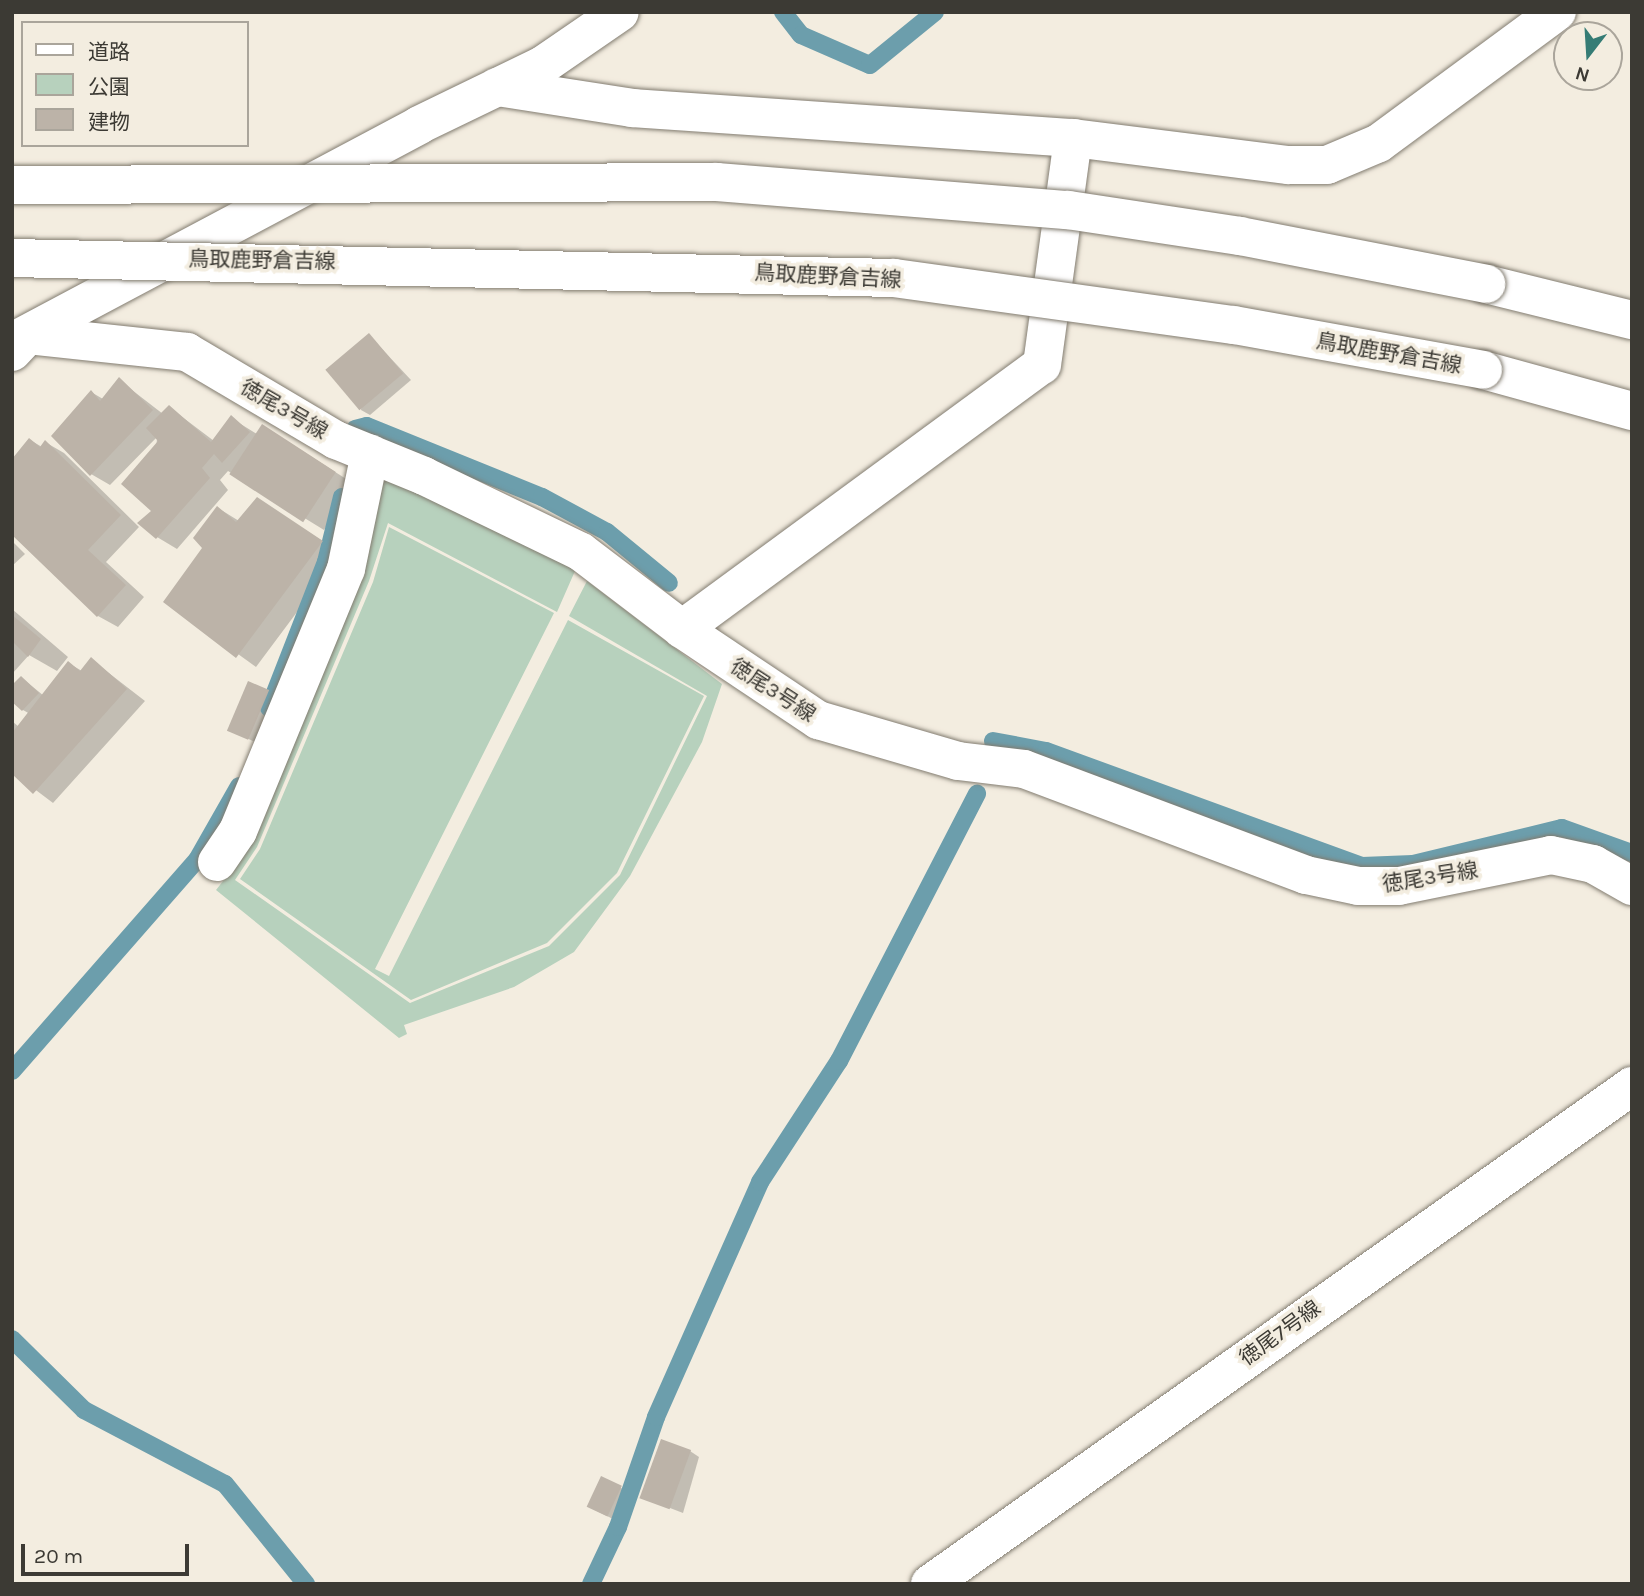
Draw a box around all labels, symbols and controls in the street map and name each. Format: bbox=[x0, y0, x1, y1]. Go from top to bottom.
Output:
legend bbox=[21, 21, 248, 147]
north arrow bbox=[1553, 21, 1623, 91]
text: 道路 bbox=[88, 40, 130, 64]
text: N bbox=[1573, 62, 1592, 87]
text: 公園 bbox=[88, 75, 130, 99]
text: 建物 bbox=[88, 110, 130, 134]
street label: 鳥取鹿野倉吉線 bbox=[188, 246, 336, 274]
street label: 鳥取鹿野倉吉線 bbox=[754, 260, 902, 292]
street label: 鳥取鹿野倉吉線 bbox=[1314, 328, 1464, 378]
street label: 徳尾3号線 bbox=[236, 374, 332, 444]
street label: 徳尾3号線 bbox=[726, 653, 820, 727]
street label: 徳尾3号線 bbox=[1380, 857, 1480, 897]
street label: 徳尾7号線 bbox=[1235, 1295, 1325, 1371]
scale bar bbox=[24, 1530, 192, 1574]
text: 20 m bbox=[34, 1544, 83, 1568]

